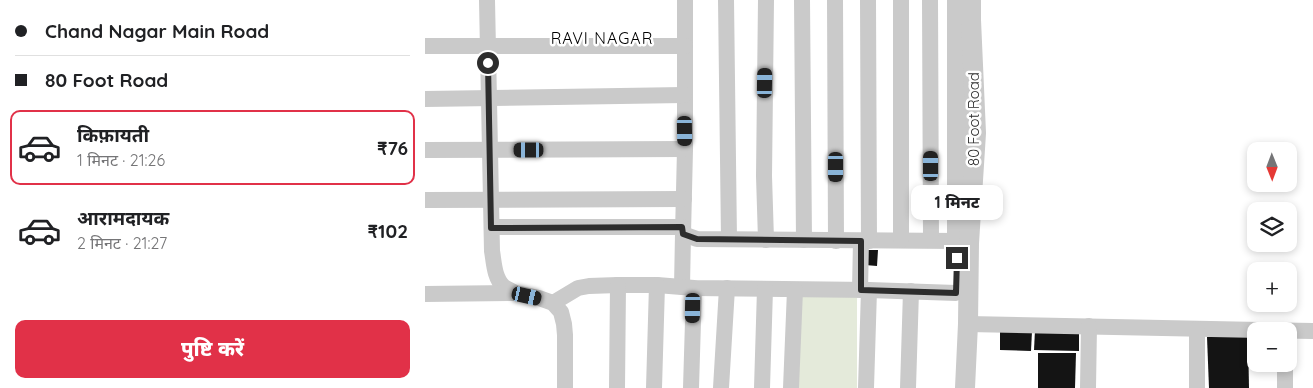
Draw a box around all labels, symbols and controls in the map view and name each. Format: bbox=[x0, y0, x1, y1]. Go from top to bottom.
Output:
text: Chand Nagar Main Road bbox=[45, 19, 269, 43]
district label: RAVI NAGAR bbox=[551, 28, 653, 48]
route start bbox=[477, 52, 499, 74]
text: 80 Foot Road bbox=[45, 68, 168, 92]
car bbox=[757, 68, 772, 98]
street label: 80 Foot Road bbox=[964, 72, 983, 166]
car bbox=[677, 116, 692, 146]
text: किफ़ायती bbox=[77, 123, 149, 147]
icon: car bbox=[17, 125, 62, 170]
text: ₹76 bbox=[377, 136, 408, 160]
north arrow bbox=[1247, 142, 1297, 192]
map controls bbox=[1247, 142, 1297, 372]
car bbox=[514, 143, 544, 158]
text: 1 मिनट · 21:26 bbox=[77, 150, 165, 170]
car bbox=[923, 151, 938, 181]
car bbox=[828, 152, 843, 182]
callout: 1 मिनट bbox=[911, 186, 1003, 220]
text: 1 मिनट bbox=[934, 192, 980, 212]
button: layers bbox=[1247, 202, 1297, 252]
text: आरामदायक bbox=[77, 206, 169, 230]
icon: car bbox=[17, 208, 62, 253]
text: ₹102 bbox=[368, 219, 408, 243]
text: 2 मिनट · 21:27 bbox=[77, 233, 167, 253]
route end bbox=[946, 247, 968, 269]
button: + bbox=[1247, 262, 1297, 312]
car bbox=[510, 285, 543, 307]
car bbox=[685, 293, 700, 323]
button: पुष्टि करें bbox=[15, 320, 410, 378]
button: − bbox=[1247, 322, 1297, 372]

